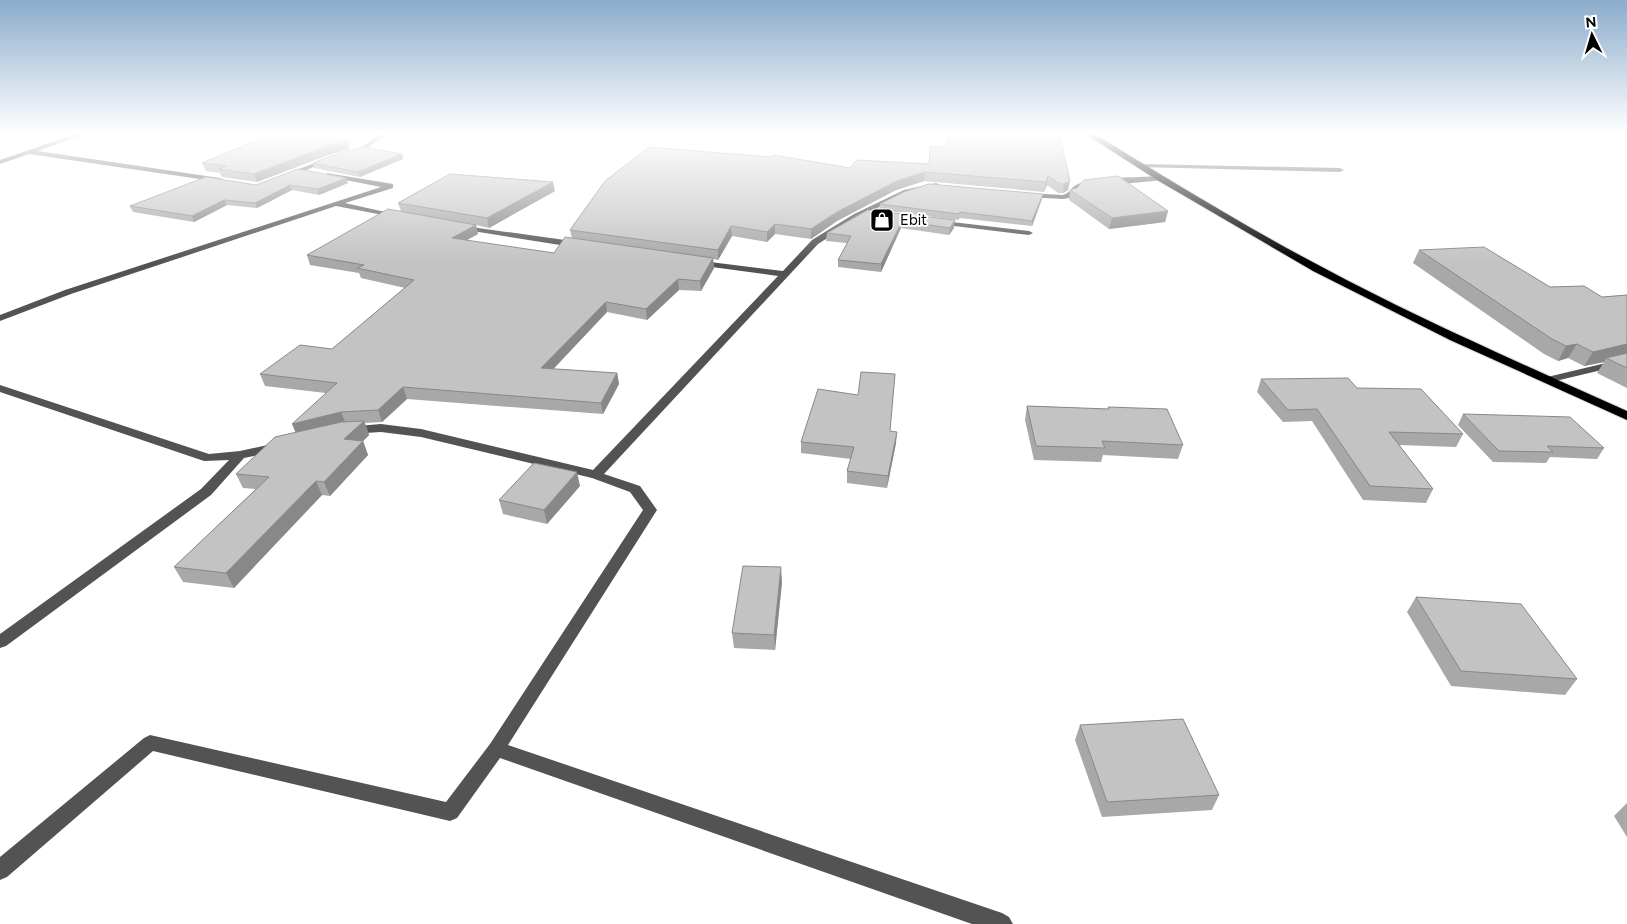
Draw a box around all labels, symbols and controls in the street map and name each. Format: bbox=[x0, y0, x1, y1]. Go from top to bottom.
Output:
north arrow bbox=[1567, 10, 1617, 60]
text: N bbox=[1585, 14, 1597, 31]
shop icon: Ebit bbox=[869, 207, 895, 233]
place label: Ebit bbox=[900, 211, 927, 229]

